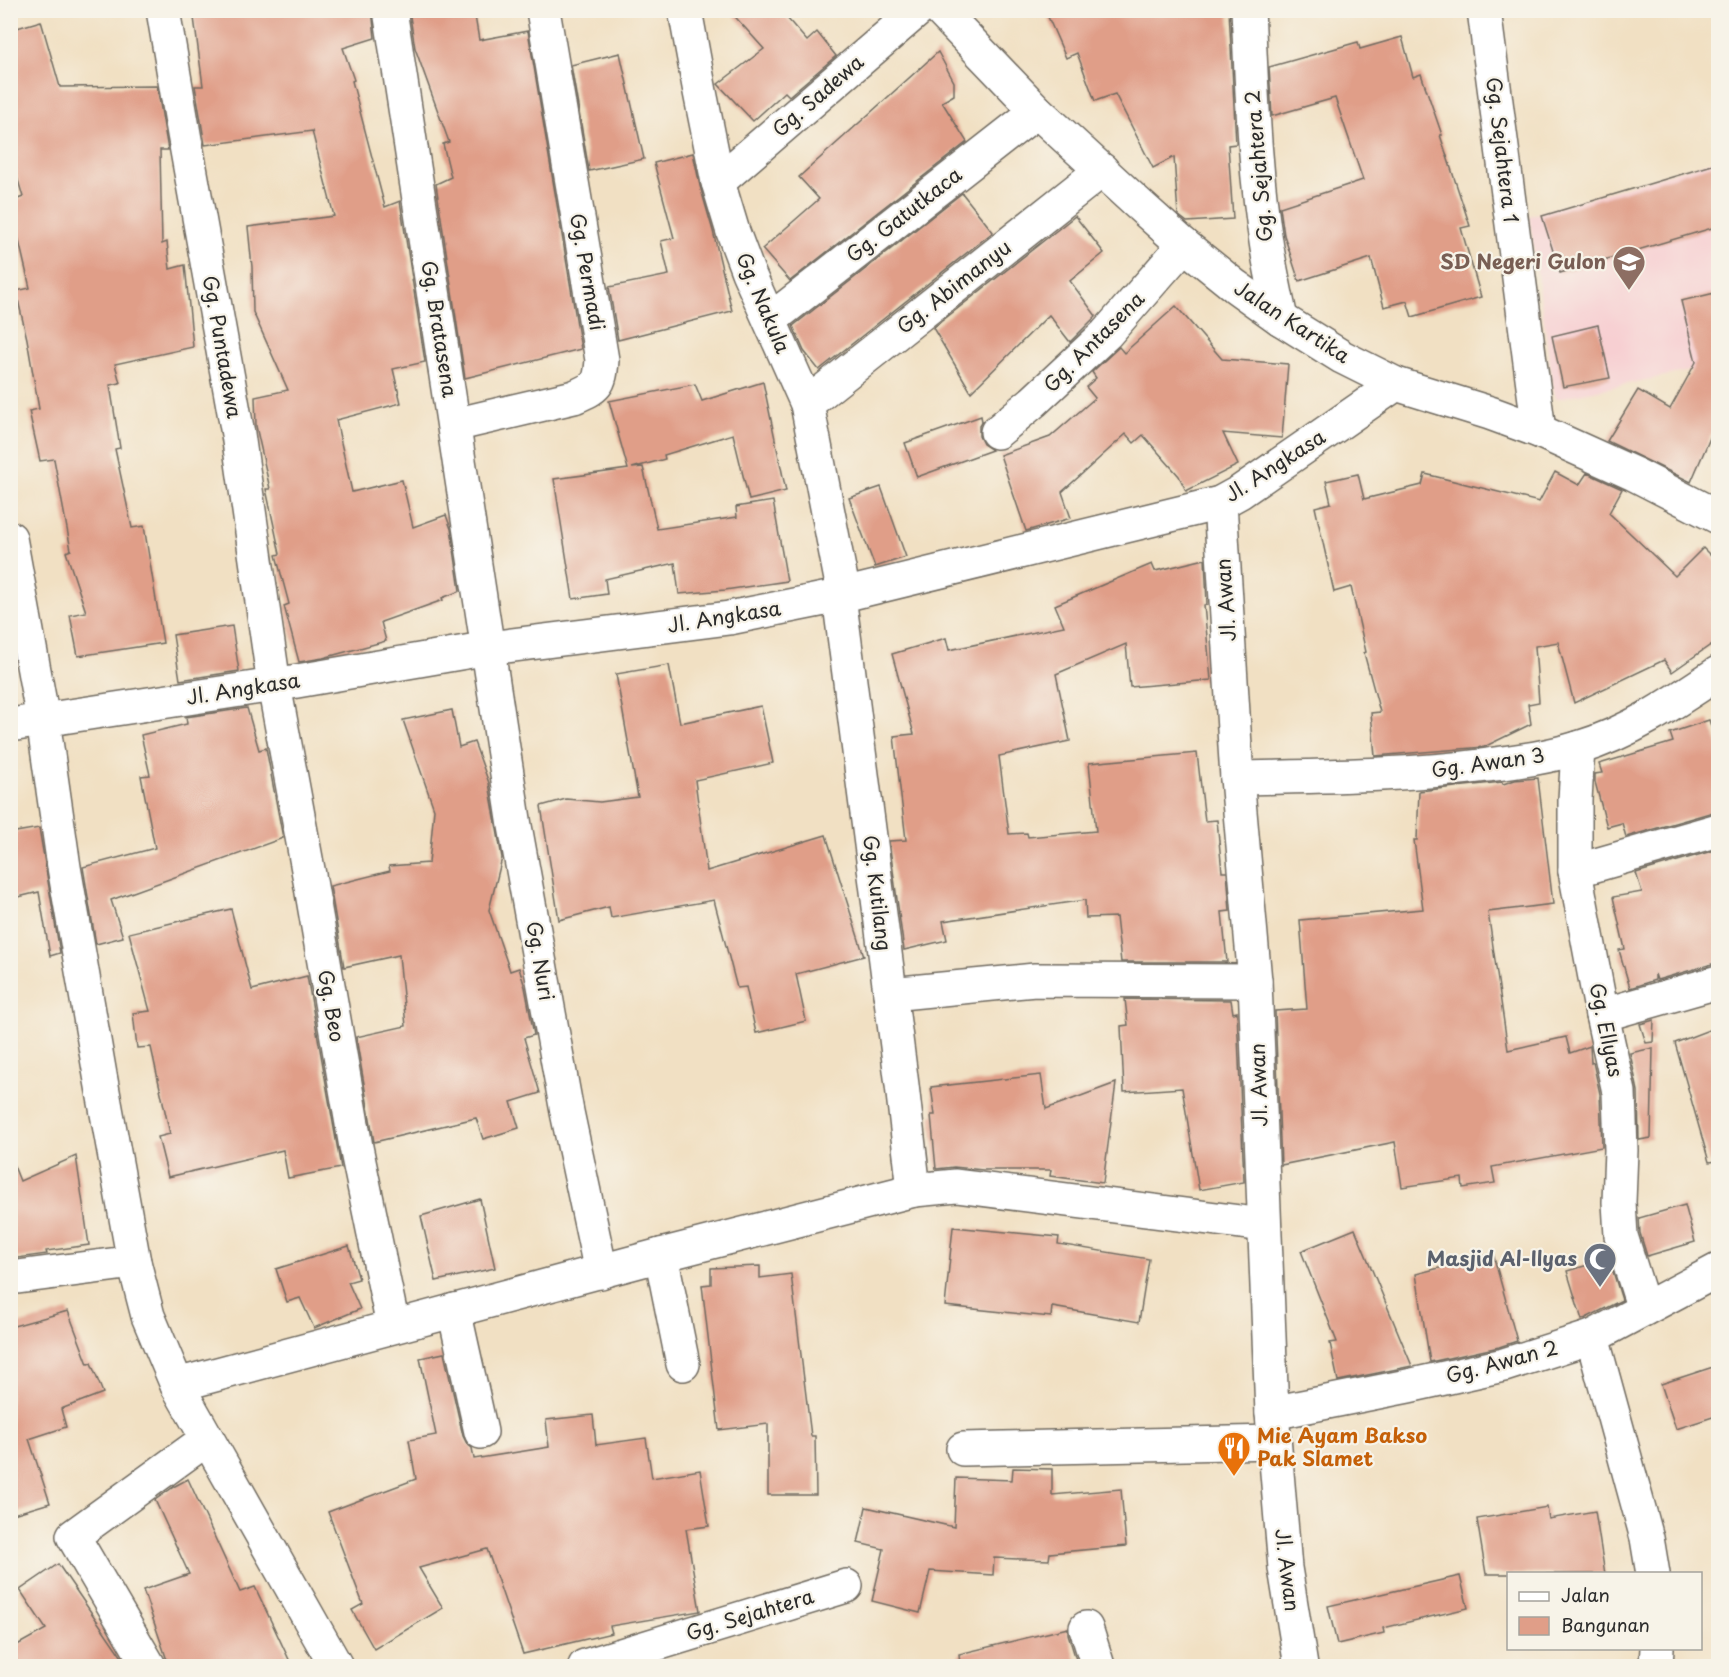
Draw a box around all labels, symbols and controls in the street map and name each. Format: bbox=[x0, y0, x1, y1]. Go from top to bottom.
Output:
street label: Gg. Sadewa bbox=[765, 47, 870, 143]
street label: Gg. Sejahtera 1 bbox=[1479, 75, 1527, 224]
street label: Gg. Sejahtera 2 bbox=[1236, 89, 1280, 243]
street label: Gg. Gatutkaca bbox=[839, 159, 968, 269]
street label: Gg. Permadi bbox=[563, 211, 613, 333]
street label: Gg. Abimanyu bbox=[890, 232, 1017, 340]
school or university icon: SD Negeri Gulon bbox=[1611, 244, 1647, 291]
place label: SD Negeri Gulon bbox=[1440, 246, 1606, 276]
street label: Gg. Nakula bbox=[729, 248, 799, 358]
street label: Gg. Bratasena bbox=[414, 258, 466, 400]
street label: Jalan Kartika bbox=[1229, 272, 1357, 370]
street label: Gg. Puntadewa bbox=[196, 273, 250, 421]
street label: Gg. Antasena bbox=[1036, 284, 1151, 399]
street label: Jl. Angkasa bbox=[1218, 421, 1331, 509]
street label: Jl. Awan bbox=[1207, 557, 1243, 643]
street label: Jl. Angkasa bbox=[665, 592, 783, 640]
street label: Jl. Angkasa bbox=[184, 664, 302, 712]
street label: Gg. Awan 3 bbox=[1429, 739, 1546, 785]
street label: Gg. Kutilang bbox=[856, 833, 900, 953]
street label: Gg. Nuri bbox=[519, 919, 563, 1003]
street label: Gg. Beo bbox=[311, 967, 353, 1044]
street label: Gg. Ellyas bbox=[1582, 980, 1632, 1080]
street label: Jl. Awan bbox=[1242, 1043, 1274, 1127]
mosque icon: Masjid Al-Ilyas bbox=[1582, 1241, 1618, 1288]
place label: Masjid Al-Ilyas bbox=[1427, 1243, 1577, 1273]
street label: Gg. Awan 2 bbox=[1442, 1332, 1561, 1390]
place label: Mie Ayam Bakso Pak Slamet bbox=[1257, 1420, 1427, 1473]
restaurant icon: Mie Ayam Bakso Pak Slamet bbox=[1216, 1430, 1252, 1477]
street label: Jl. Awan bbox=[1268, 1527, 1308, 1613]
legend bbox=[1507, 1572, 1702, 1650]
street label: Gg. Sejahtera bbox=[682, 1580, 818, 1648]
text: Jalan bbox=[1561, 1581, 1610, 1608]
text: Bangunan bbox=[1561, 1611, 1650, 1638]

